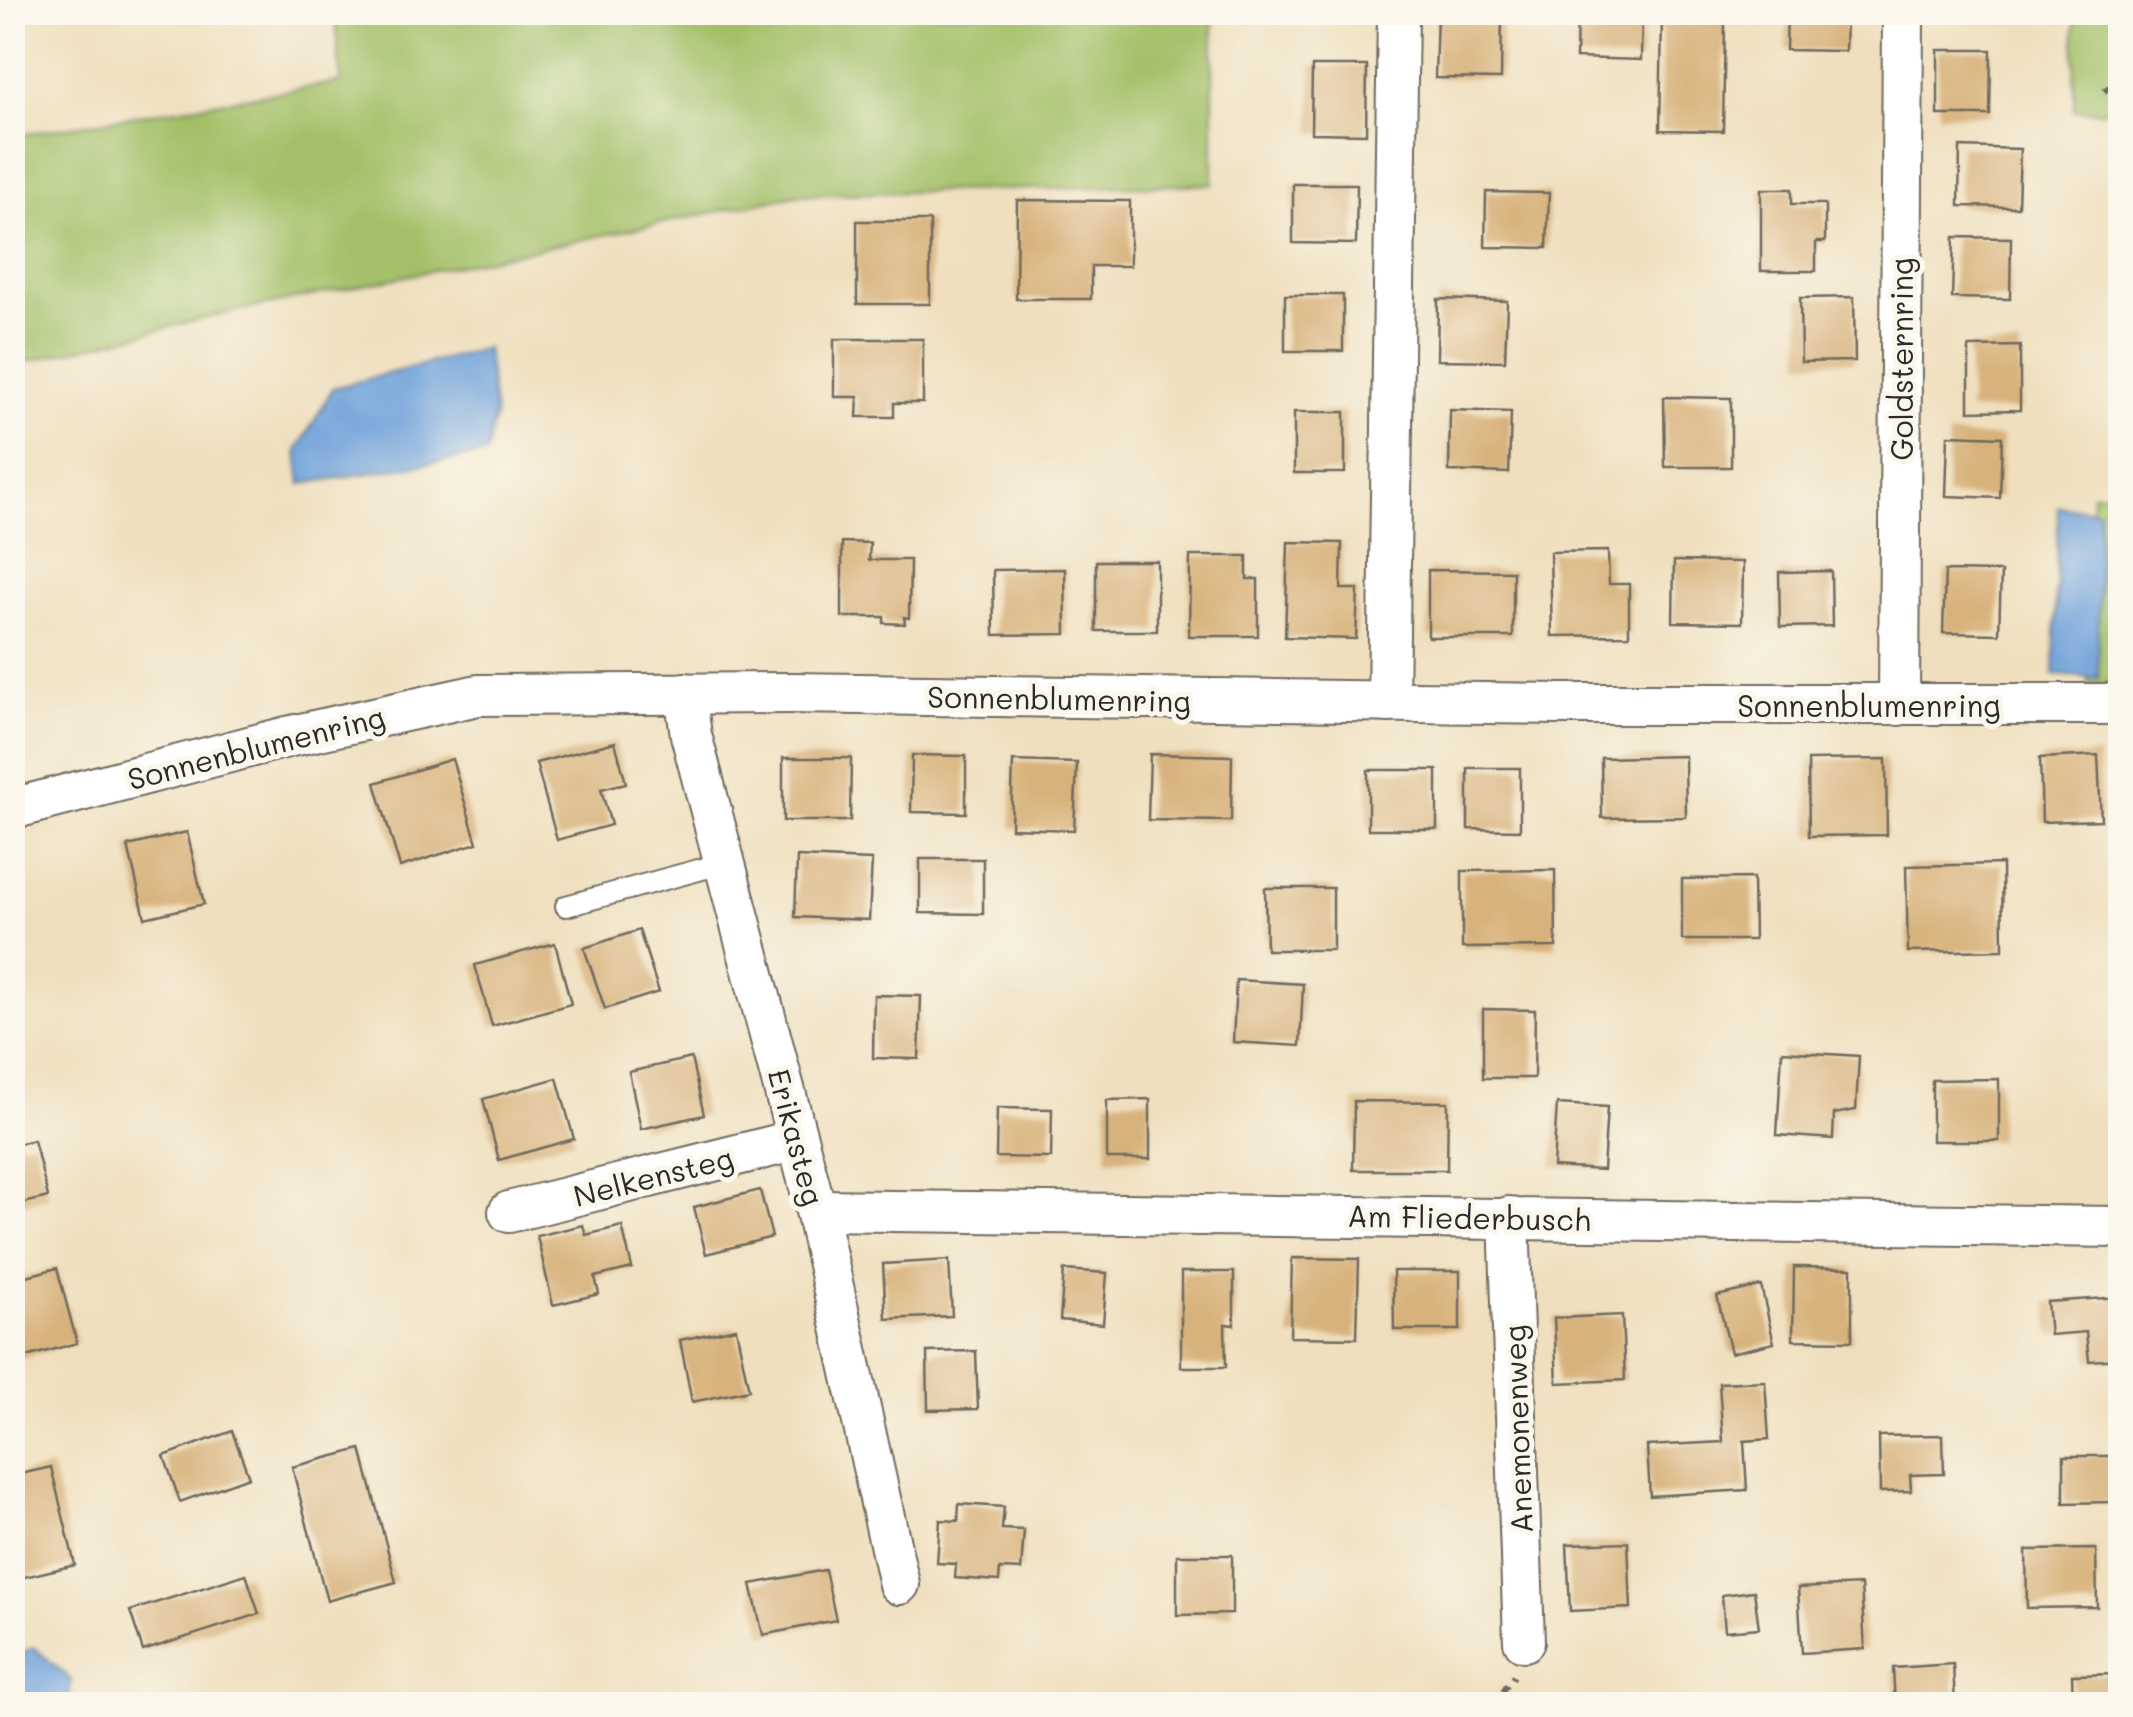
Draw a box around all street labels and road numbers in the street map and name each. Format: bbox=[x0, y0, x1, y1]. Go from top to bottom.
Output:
street label: Goldsternring bbox=[1881, 258, 1921, 460]
street label: Sonnenblumenring bbox=[927, 676, 1191, 720]
street label: Sonnenblumenring bbox=[1737, 685, 2001, 725]
street label: Sonnenblumenring bbox=[123, 696, 389, 798]
street label: Erikasteg bbox=[760, 1064, 834, 1210]
street label: Nelkensteg bbox=[569, 1137, 737, 1215]
street label: Am Fliederbusch bbox=[1347, 1195, 1591, 1239]
street label: Anemonenweg bbox=[1493, 1324, 1541, 1534]

